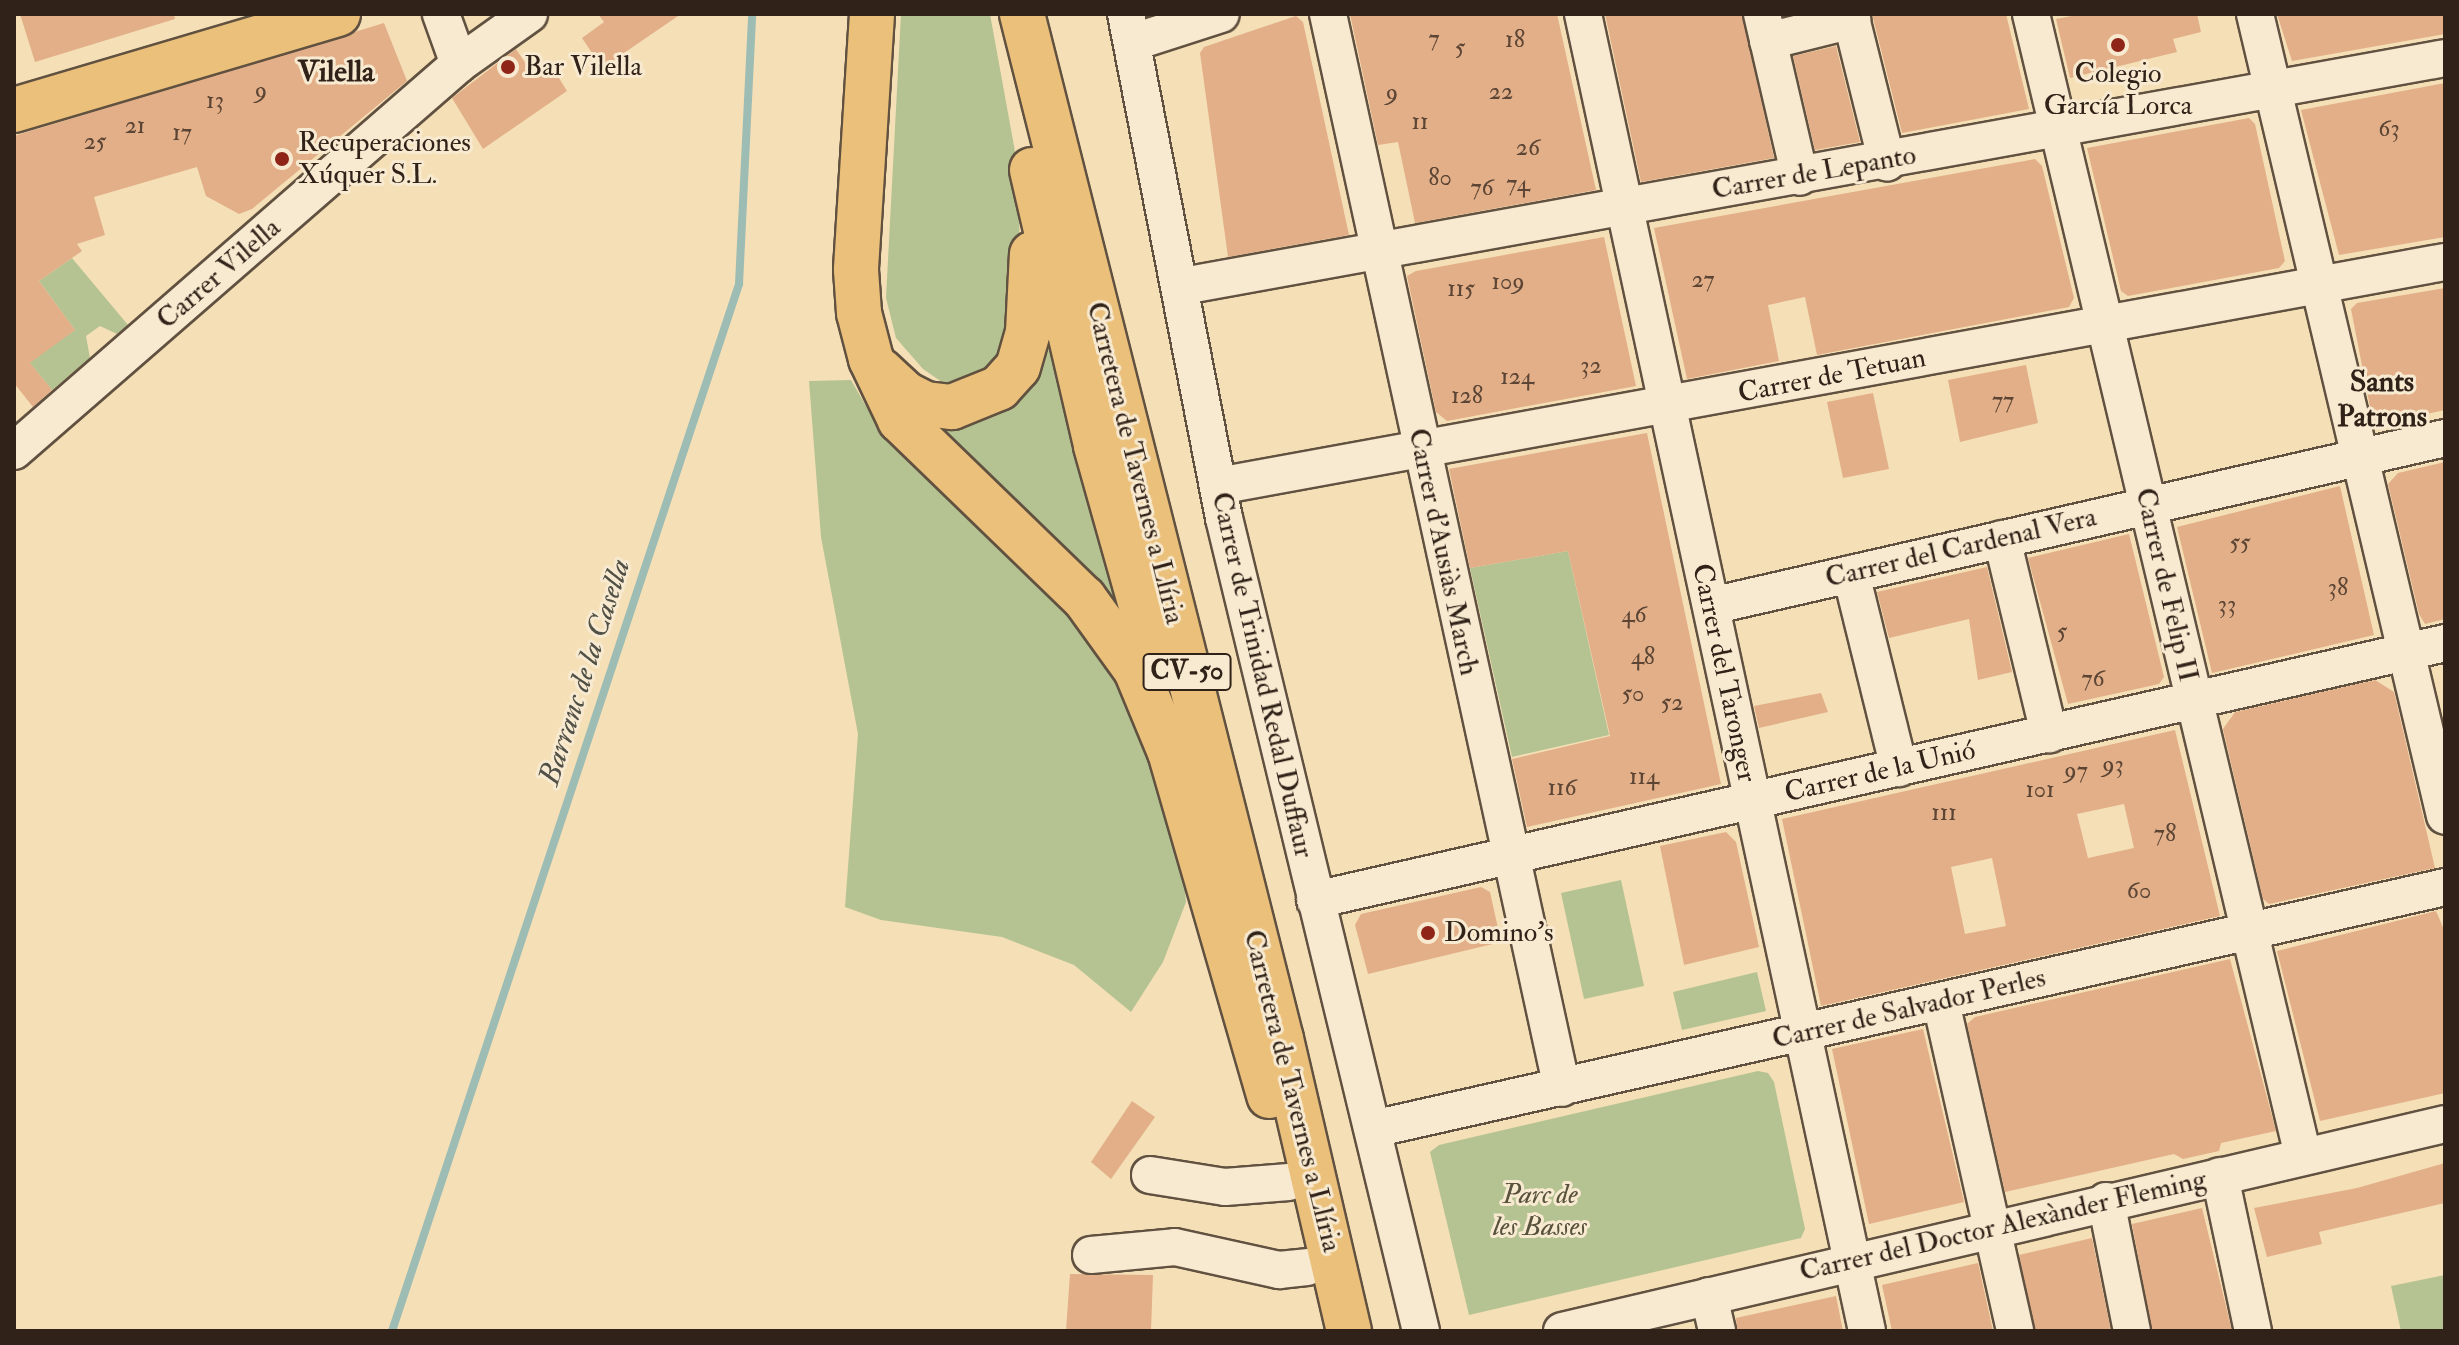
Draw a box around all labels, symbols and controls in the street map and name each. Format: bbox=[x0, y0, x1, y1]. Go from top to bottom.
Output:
house number: 7 bbox=[1428, 25, 1440, 53]
house number: 18 bbox=[1505, 26, 1525, 54]
house number: 5 bbox=[1455, 34, 1465, 62]
marker: Colegio García Lorca bbox=[2109, 36, 2127, 54]
place label: Bar Vilella bbox=[524, 50, 642, 84]
district label: Vilella bbox=[298, 54, 374, 90]
place label: Colegio García Lorca bbox=[2044, 57, 2192, 123]
marker: Bar Vilella bbox=[499, 58, 517, 76]
house number: 9 bbox=[255, 77, 267, 105]
house number: 22 bbox=[1489, 78, 1513, 106]
house number: 9 bbox=[1386, 79, 1398, 107]
house number: 13 bbox=[206, 87, 224, 115]
house number: 11 bbox=[1411, 108, 1429, 136]
house number: 21 bbox=[125, 112, 145, 140]
house number: 63 bbox=[2378, 115, 2400, 143]
house number: 17 bbox=[172, 119, 192, 147]
place label: Recuperaciones Xúquer S.L. bbox=[298, 126, 471, 192]
house number: 25 bbox=[84, 128, 106, 156]
house number: 26 bbox=[1516, 134, 1540, 162]
street label: Carrer de Lepanto bbox=[1709, 139, 1919, 207]
marker: Recuperaciones Xúquer S.L. bbox=[273, 150, 291, 168]
house number: 80 bbox=[1428, 164, 1452, 192]
house number: 74 bbox=[1506, 170, 1530, 198]
house number: 76 bbox=[1470, 174, 1494, 202]
street label: Carrer Vilella bbox=[150, 211, 288, 337]
house number: 27 bbox=[1691, 266, 1715, 294]
house number: 109 bbox=[1491, 268, 1525, 296]
house number: 115 bbox=[1447, 275, 1475, 303]
street label: Carretera de Tavernes a Llíria bbox=[1079, 299, 1191, 627]
street label: Carrer de Tetuan bbox=[1735, 341, 1929, 411]
house number: 32 bbox=[1580, 352, 1602, 380]
house number: 124 bbox=[1500, 363, 1534, 391]
district label: Sants Patrons bbox=[2337, 364, 2427, 434]
house number: 128 bbox=[1451, 382, 1483, 410]
house number: 77 bbox=[1992, 387, 2014, 415]
street label: Carrer d'Ausiàs March bbox=[1400, 425, 1486, 679]
street label: Carrer de Felip II bbox=[2127, 485, 2205, 685]
street label: Carrer de Trinidad Redal Duffaur bbox=[1204, 489, 1320, 861]
street label: Carrer del Cardenal Vera bbox=[1822, 500, 2100, 596]
house number: 55 bbox=[2229, 529, 2251, 557]
water label: Barranc de la Casella bbox=[531, 554, 639, 790]
street label: Carrer del Taronger bbox=[1684, 561, 1764, 785]
house number: 38 bbox=[2328, 574, 2348, 602]
house number: 33 bbox=[2218, 591, 2236, 619]
house number: 46 bbox=[1621, 601, 1647, 629]
house number: 5 bbox=[2057, 618, 2067, 646]
house number: 48 bbox=[1631, 643, 1655, 671]
road number: CV-50 bbox=[1141, 650, 1233, 694]
house number: 76 bbox=[2081, 665, 2105, 693]
house number: 50 bbox=[1622, 680, 1644, 708]
house number: 52 bbox=[1661, 689, 1683, 717]
street label: Carrer de la Unió bbox=[1781, 734, 1979, 810]
house number: 93 bbox=[2102, 751, 2124, 779]
house number: 97 bbox=[2064, 757, 2088, 785]
house number: 114 bbox=[1629, 763, 1659, 791]
house number: 116 bbox=[1547, 774, 1577, 802]
house number: 101 bbox=[2025, 776, 2055, 804]
house number: 111 bbox=[1931, 799, 1957, 827]
house number: 78 bbox=[2154, 820, 2176, 848]
house number: 60 bbox=[2127, 877, 2151, 905]
place label: Domino's bbox=[1444, 916, 1554, 950]
marker: Domino's bbox=[1419, 924, 1437, 942]
street label: Carretera de Tavernes a Llíria bbox=[1236, 927, 1348, 1255]
street label: Carrer de Salvador Perles bbox=[1769, 961, 2049, 1057]
street label: Carrer del Doctor Alexànder Fleming bbox=[1797, 1163, 2209, 1289]
park label: Parc de les Basses bbox=[1493, 1178, 1587, 1244]

